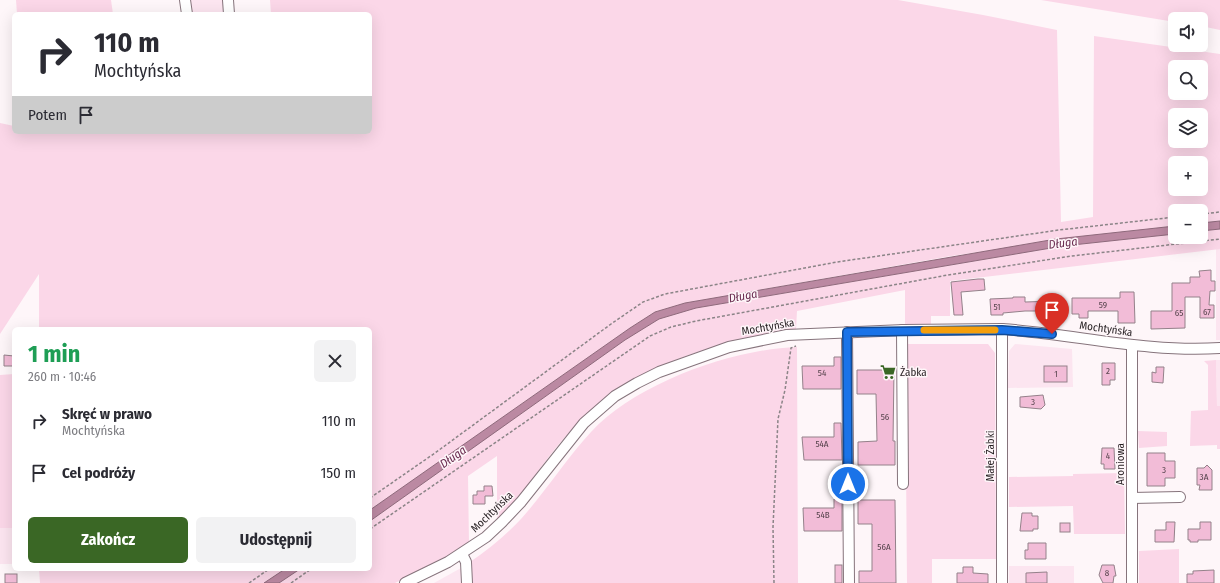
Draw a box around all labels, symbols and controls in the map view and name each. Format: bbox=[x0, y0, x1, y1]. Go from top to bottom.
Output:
map controls bbox=[1168, 12, 1208, 244]
button: sound bbox=[1168, 12, 1208, 52]
text: 110 m bbox=[94, 26, 160, 59]
icon: right bbox=[28, 28, 80, 80]
text: Mochtyńska bbox=[94, 60, 181, 82]
button: search bbox=[1168, 60, 1208, 100]
icon: arrive bbox=[75, 104, 97, 126]
text: Potem bbox=[28, 106, 67, 124]
button: layers bbox=[1168, 108, 1208, 148]
button: + bbox=[1168, 156, 1208, 196]
button: − bbox=[1168, 204, 1208, 244]
water label: Długa bbox=[1048, 234, 1078, 252]
water label: Długa bbox=[727, 287, 759, 305]
pin bbox=[1035, 293, 1069, 334]
icon: arrive bbox=[1041, 299, 1063, 321]
house number: 59 bbox=[1099, 300, 1107, 310]
house number: 51 bbox=[993, 302, 1001, 312]
house number: 67 bbox=[1203, 307, 1211, 317]
house number: 65 bbox=[1175, 308, 1183, 318]
street label: Mochtyńska bbox=[741, 316, 795, 338]
street label: Mochtyńska bbox=[1079, 319, 1133, 339]
text: 1 min bbox=[28, 340, 80, 368]
button: close bbox=[314, 340, 356, 382]
supermarket icon: Żabka bbox=[879, 363, 897, 381]
place label: Żabka bbox=[900, 365, 927, 379]
house number: 2 bbox=[1106, 366, 1110, 376]
house number: 54 bbox=[818, 368, 827, 378]
text: 260 m · 10:46 bbox=[28, 369, 96, 384]
house number: 1 bbox=[1054, 369, 1058, 379]
house number: 3 bbox=[1031, 397, 1035, 407]
text: Skręć w prawo bbox=[62, 405, 152, 423]
icon: right bbox=[28, 410, 50, 432]
text: 110 m bbox=[322, 412, 356, 430]
house number: 56 bbox=[881, 412, 890, 422]
text: Mochtyńska bbox=[62, 423, 125, 438]
street label: Małej Żabki bbox=[983, 430, 997, 482]
house number: 54A bbox=[815, 439, 829, 449]
water label: Długa bbox=[437, 443, 469, 471]
street label: Aroniowa bbox=[1114, 443, 1127, 485]
house number: 4 bbox=[1106, 451, 1111, 461]
icon: arrive bbox=[28, 462, 50, 484]
position arrow bbox=[827, 463, 869, 505]
text: Cel podróży bbox=[62, 464, 135, 482]
text: 150 m bbox=[320, 464, 356, 482]
house number: 3 bbox=[1162, 465, 1166, 475]
house number: 3A bbox=[1200, 472, 1209, 482]
street label: Mochtyńska bbox=[468, 489, 516, 535]
house number: 54B bbox=[816, 510, 830, 520]
button: Zakończ bbox=[28, 517, 188, 563]
button: Udostępnij bbox=[196, 517, 356, 563]
house number: 56A bbox=[877, 542, 891, 552]
house number: 8 bbox=[1105, 568, 1110, 578]

